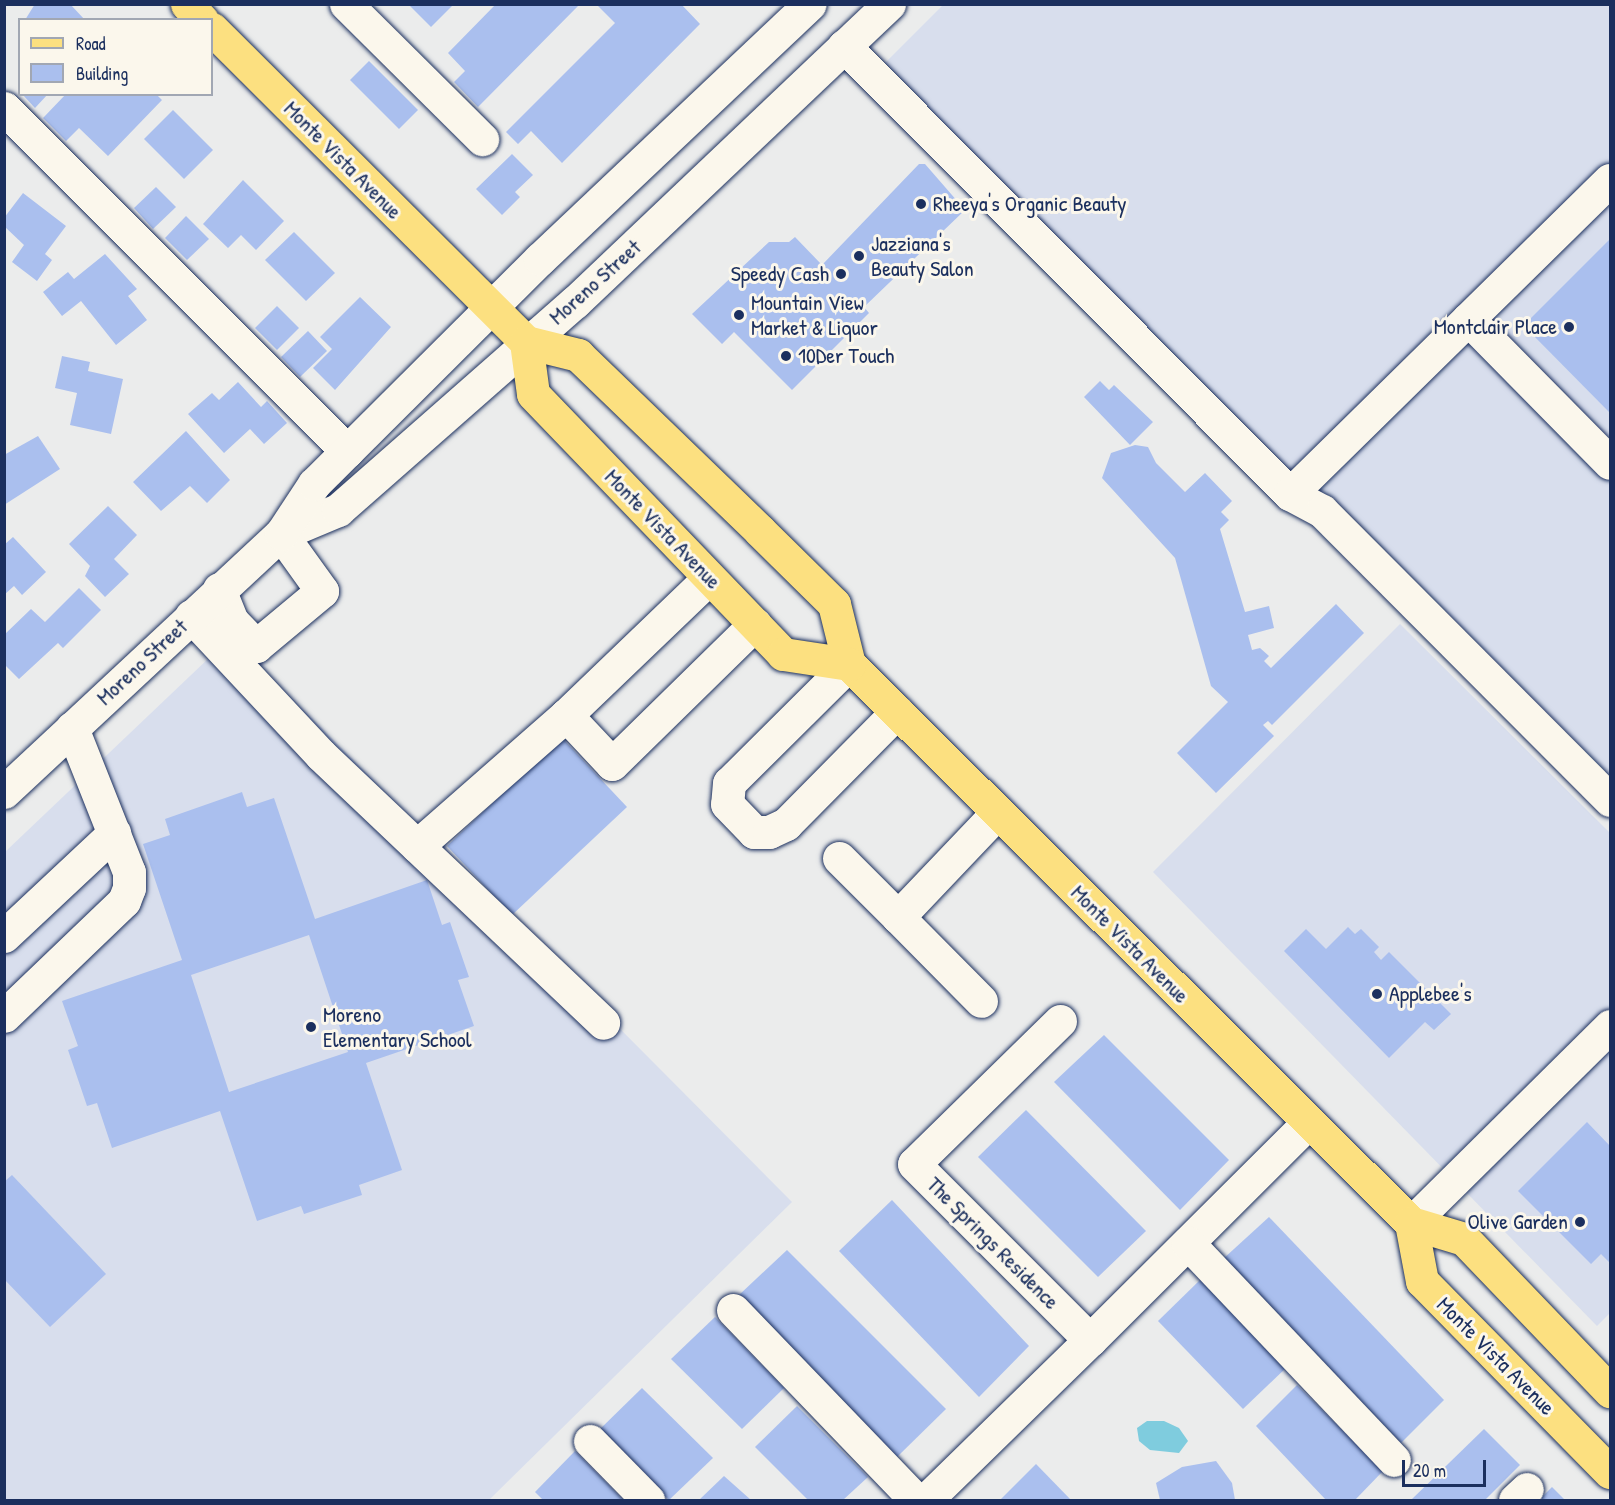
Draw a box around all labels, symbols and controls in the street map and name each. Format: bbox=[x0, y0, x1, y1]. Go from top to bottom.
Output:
legend bbox=[18, 18, 213, 96]
text: Road bbox=[76, 31, 106, 56]
text: Building bbox=[76, 61, 128, 86]
street label: Monte Vista Avenue bbox=[278, 95, 408, 225]
place label: Rheeya's Organic Beauty bbox=[933, 191, 1127, 217]
marker: Rheeya's Organic Beauty bbox=[914, 197, 928, 211]
place label: Jazziana's Beauty Salon bbox=[871, 230, 974, 282]
street label: Moreno Street bbox=[544, 234, 646, 330]
marker: Jazziana's Beauty Salon bbox=[852, 249, 866, 263]
place label: Speedy Cash bbox=[731, 261, 829, 287]
marker: Speedy Cash bbox=[834, 267, 848, 281]
place label: Mountain View Market & Liquor bbox=[751, 289, 878, 340]
marker: Mountain View Market & Liquor bbox=[732, 308, 746, 322]
place label: Montclair Place bbox=[1434, 314, 1557, 340]
marker: Montclair Place bbox=[1562, 320, 1576, 334]
place label: 10Der Touch bbox=[798, 343, 894, 369]
marker: 10Der Touch bbox=[779, 349, 793, 363]
street label: Monte Vista Avenue bbox=[599, 464, 727, 594]
street label: Moreno Street bbox=[91, 613, 193, 711]
street label: Monte Vista Avenue bbox=[1065, 879, 1195, 1009]
place label: Applebee's bbox=[1389, 981, 1472, 1007]
marker: Applebee's bbox=[1370, 987, 1384, 1001]
place label: Moreno Elementary School bbox=[323, 1001, 471, 1052]
marker: Moreno Elementary School bbox=[304, 1020, 318, 1034]
street label: The Springs Residence bbox=[921, 1171, 1065, 1315]
place label: Olive Garden bbox=[1467, 1209, 1568, 1235]
marker: Olive Garden bbox=[1573, 1215, 1587, 1229]
street label: Monte Vista Avenue bbox=[1431, 1291, 1561, 1421]
scale bar bbox=[1405, 1448, 1489, 1486]
text: 20 m bbox=[1413, 1458, 1446, 1483]

